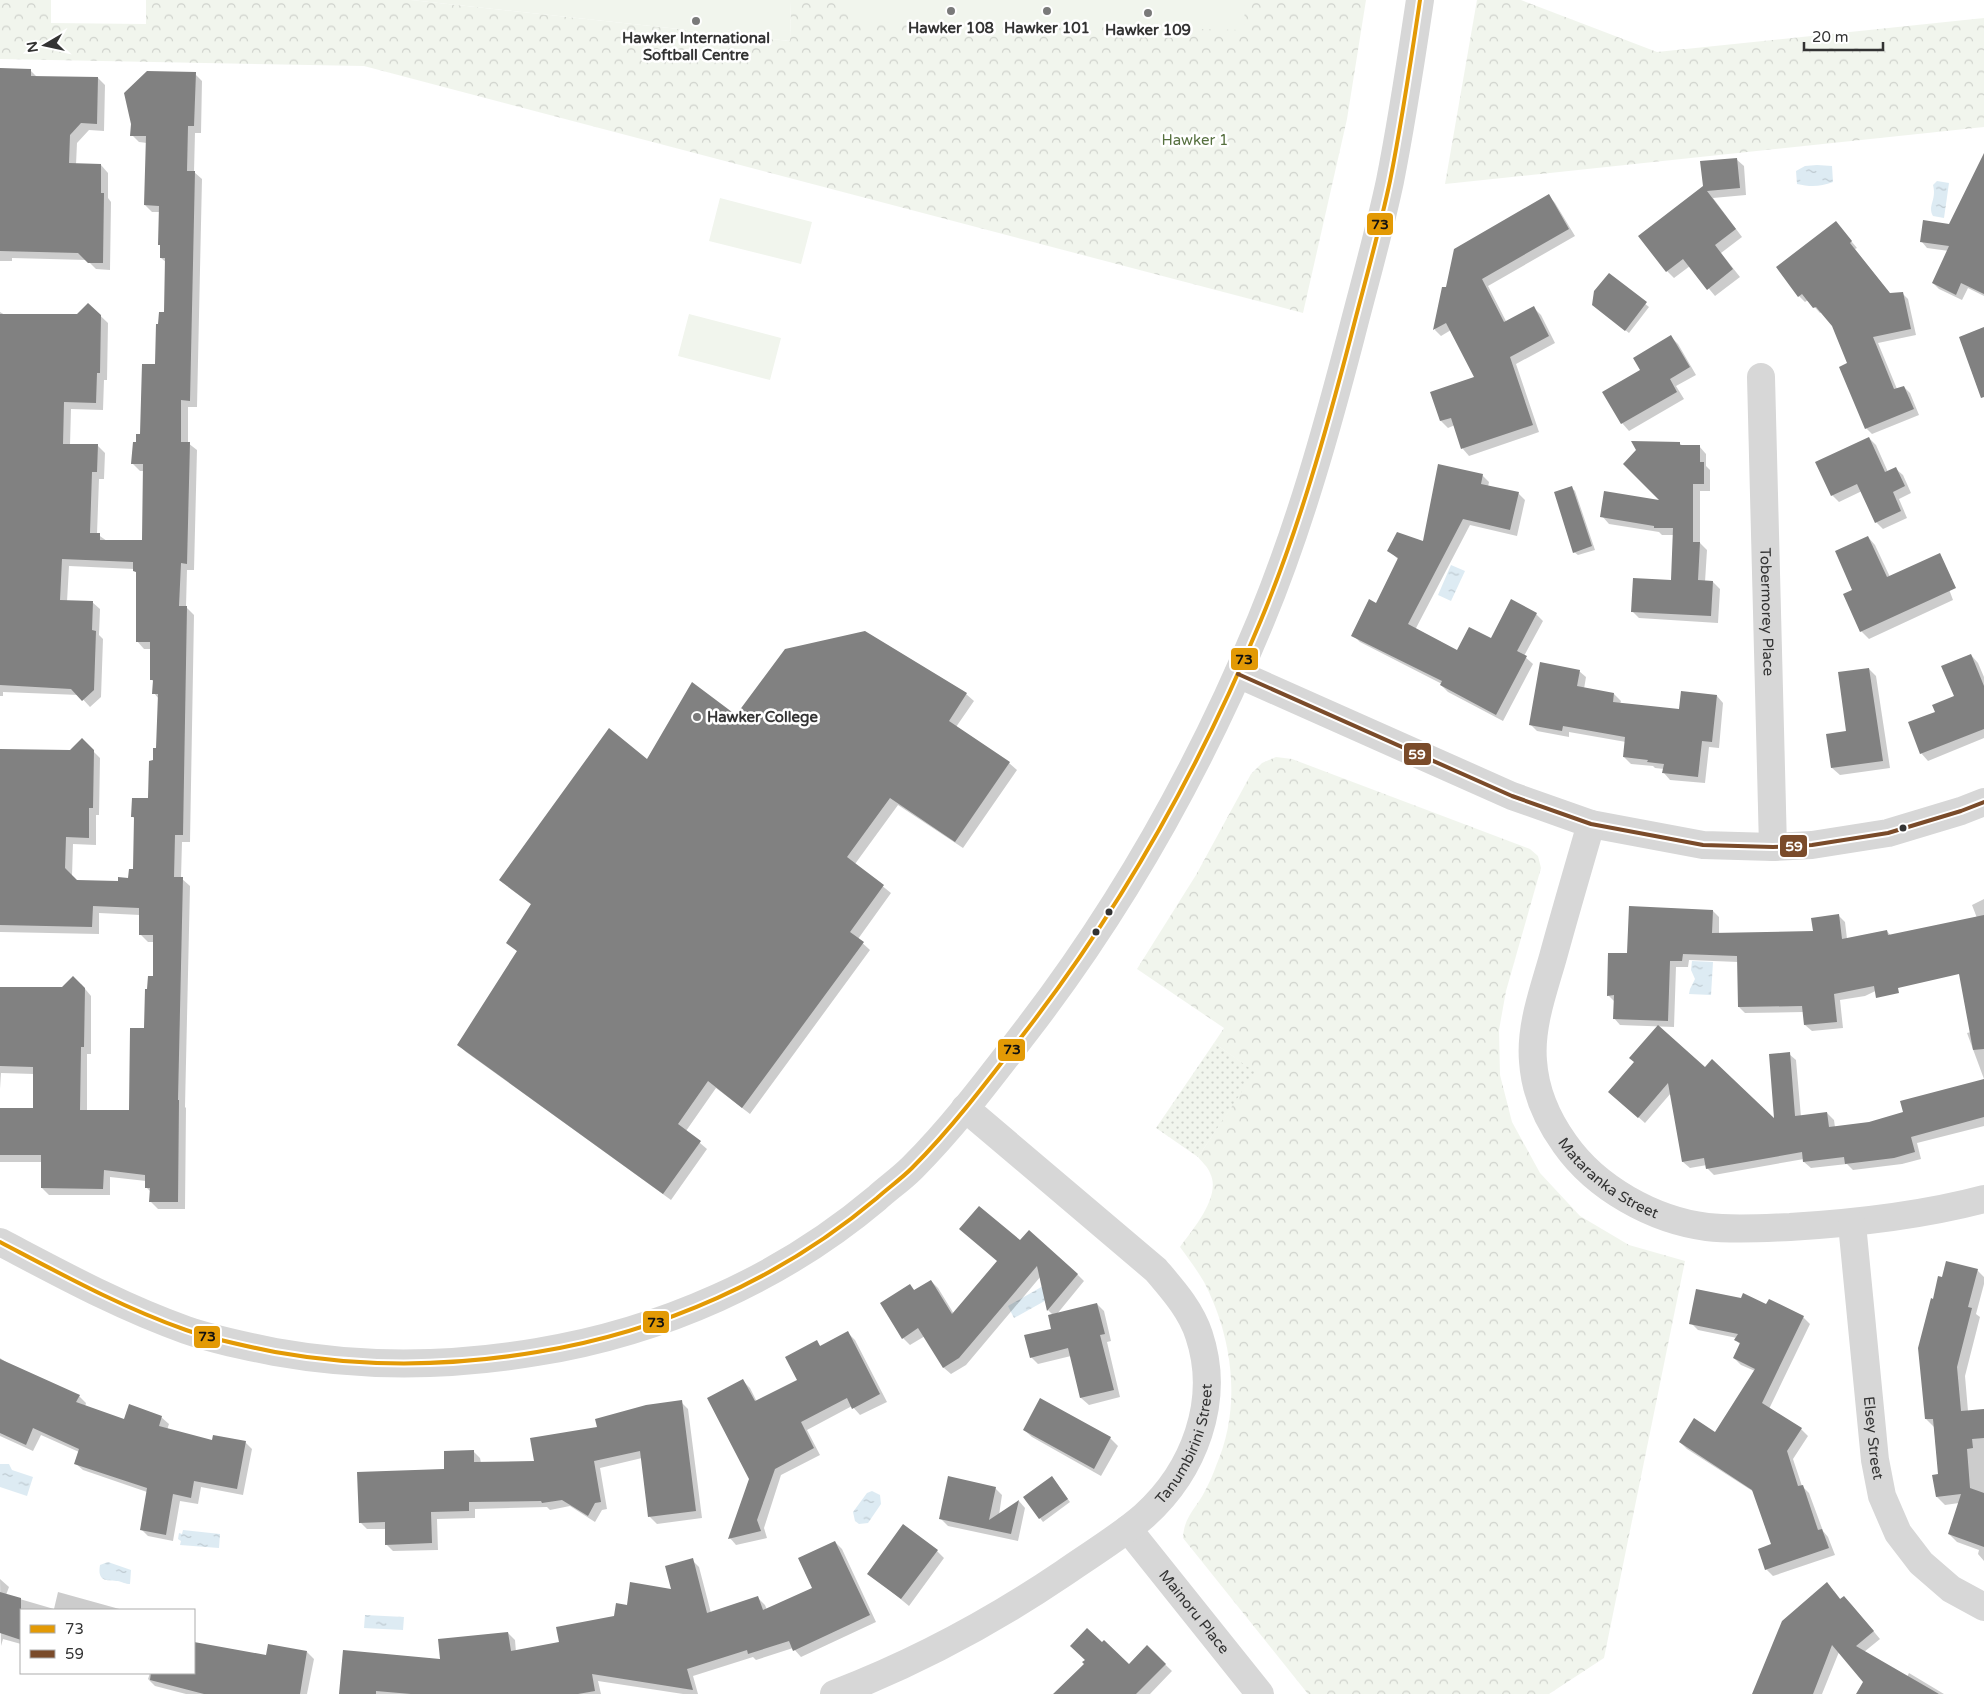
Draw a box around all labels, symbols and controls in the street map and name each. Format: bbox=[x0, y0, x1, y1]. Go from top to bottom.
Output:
marker: Hawker 108 bbox=[945, 5, 957, 17]
marker: Hawker 101 bbox=[1041, 5, 1053, 17]
marker: Hawker 109 bbox=[1142, 7, 1154, 19]
marker: Hawker International Softball Centre bbox=[690, 15, 702, 27]
place label: Hawker 108 bbox=[908, 19, 995, 37]
place label: Hawker 101 bbox=[1004, 19, 1090, 37]
north arrow bbox=[20, 20, 70, 70]
scale bar bbox=[1804, 20, 1883, 52]
place label: Hawker 109 bbox=[1105, 21, 1191, 39]
text: 20 m bbox=[1812, 28, 1849, 46]
place label: Hawker International Softball Centre bbox=[622, 29, 770, 64]
text: N bbox=[23, 40, 42, 54]
park label: Hawker 1 bbox=[1161, 131, 1229, 149]
line badge: 73 bbox=[1366, 212, 1394, 236]
text: 73 bbox=[1371, 216, 1389, 233]
street label: Tobermorey Place bbox=[1756, 547, 1778, 676]
line badge: 73 bbox=[1230, 647, 1259, 671]
text: 73 bbox=[1235, 651, 1253, 668]
place label: Hawker College bbox=[707, 708, 818, 727]
marker: Hawker College bbox=[691, 711, 703, 723]
line badge: 59 bbox=[1403, 742, 1432, 766]
text: 59 bbox=[1408, 746, 1426, 763]
unlabelled marker bbox=[1898, 823, 1908, 833]
line badge: 59 bbox=[1779, 834, 1808, 858]
text: 59 bbox=[1785, 838, 1803, 855]
unlabelled marker bbox=[1104, 907, 1114, 917]
unlabelled marker bbox=[1091, 927, 1101, 937]
line badge: 73 bbox=[997, 1038, 1026, 1062]
text: 73 bbox=[1003, 1041, 1021, 1058]
street label: Mataranka Street bbox=[1554, 1134, 1661, 1223]
line badge: 73 bbox=[642, 1310, 670, 1334]
text: 73 bbox=[647, 1314, 665, 1331]
line badge: 73 bbox=[193, 1325, 221, 1349]
text: 73 bbox=[198, 1328, 216, 1345]
street label: Tanumbirini Street bbox=[1151, 1383, 1216, 1508]
street label: Elsey Street bbox=[1860, 1395, 1888, 1481]
street label: Mainoru Place bbox=[1155, 1566, 1233, 1657]
legend bbox=[20, 1609, 195, 1674]
text: 73 bbox=[65, 1620, 84, 1638]
text: 59 bbox=[65, 1645, 84, 1663]

